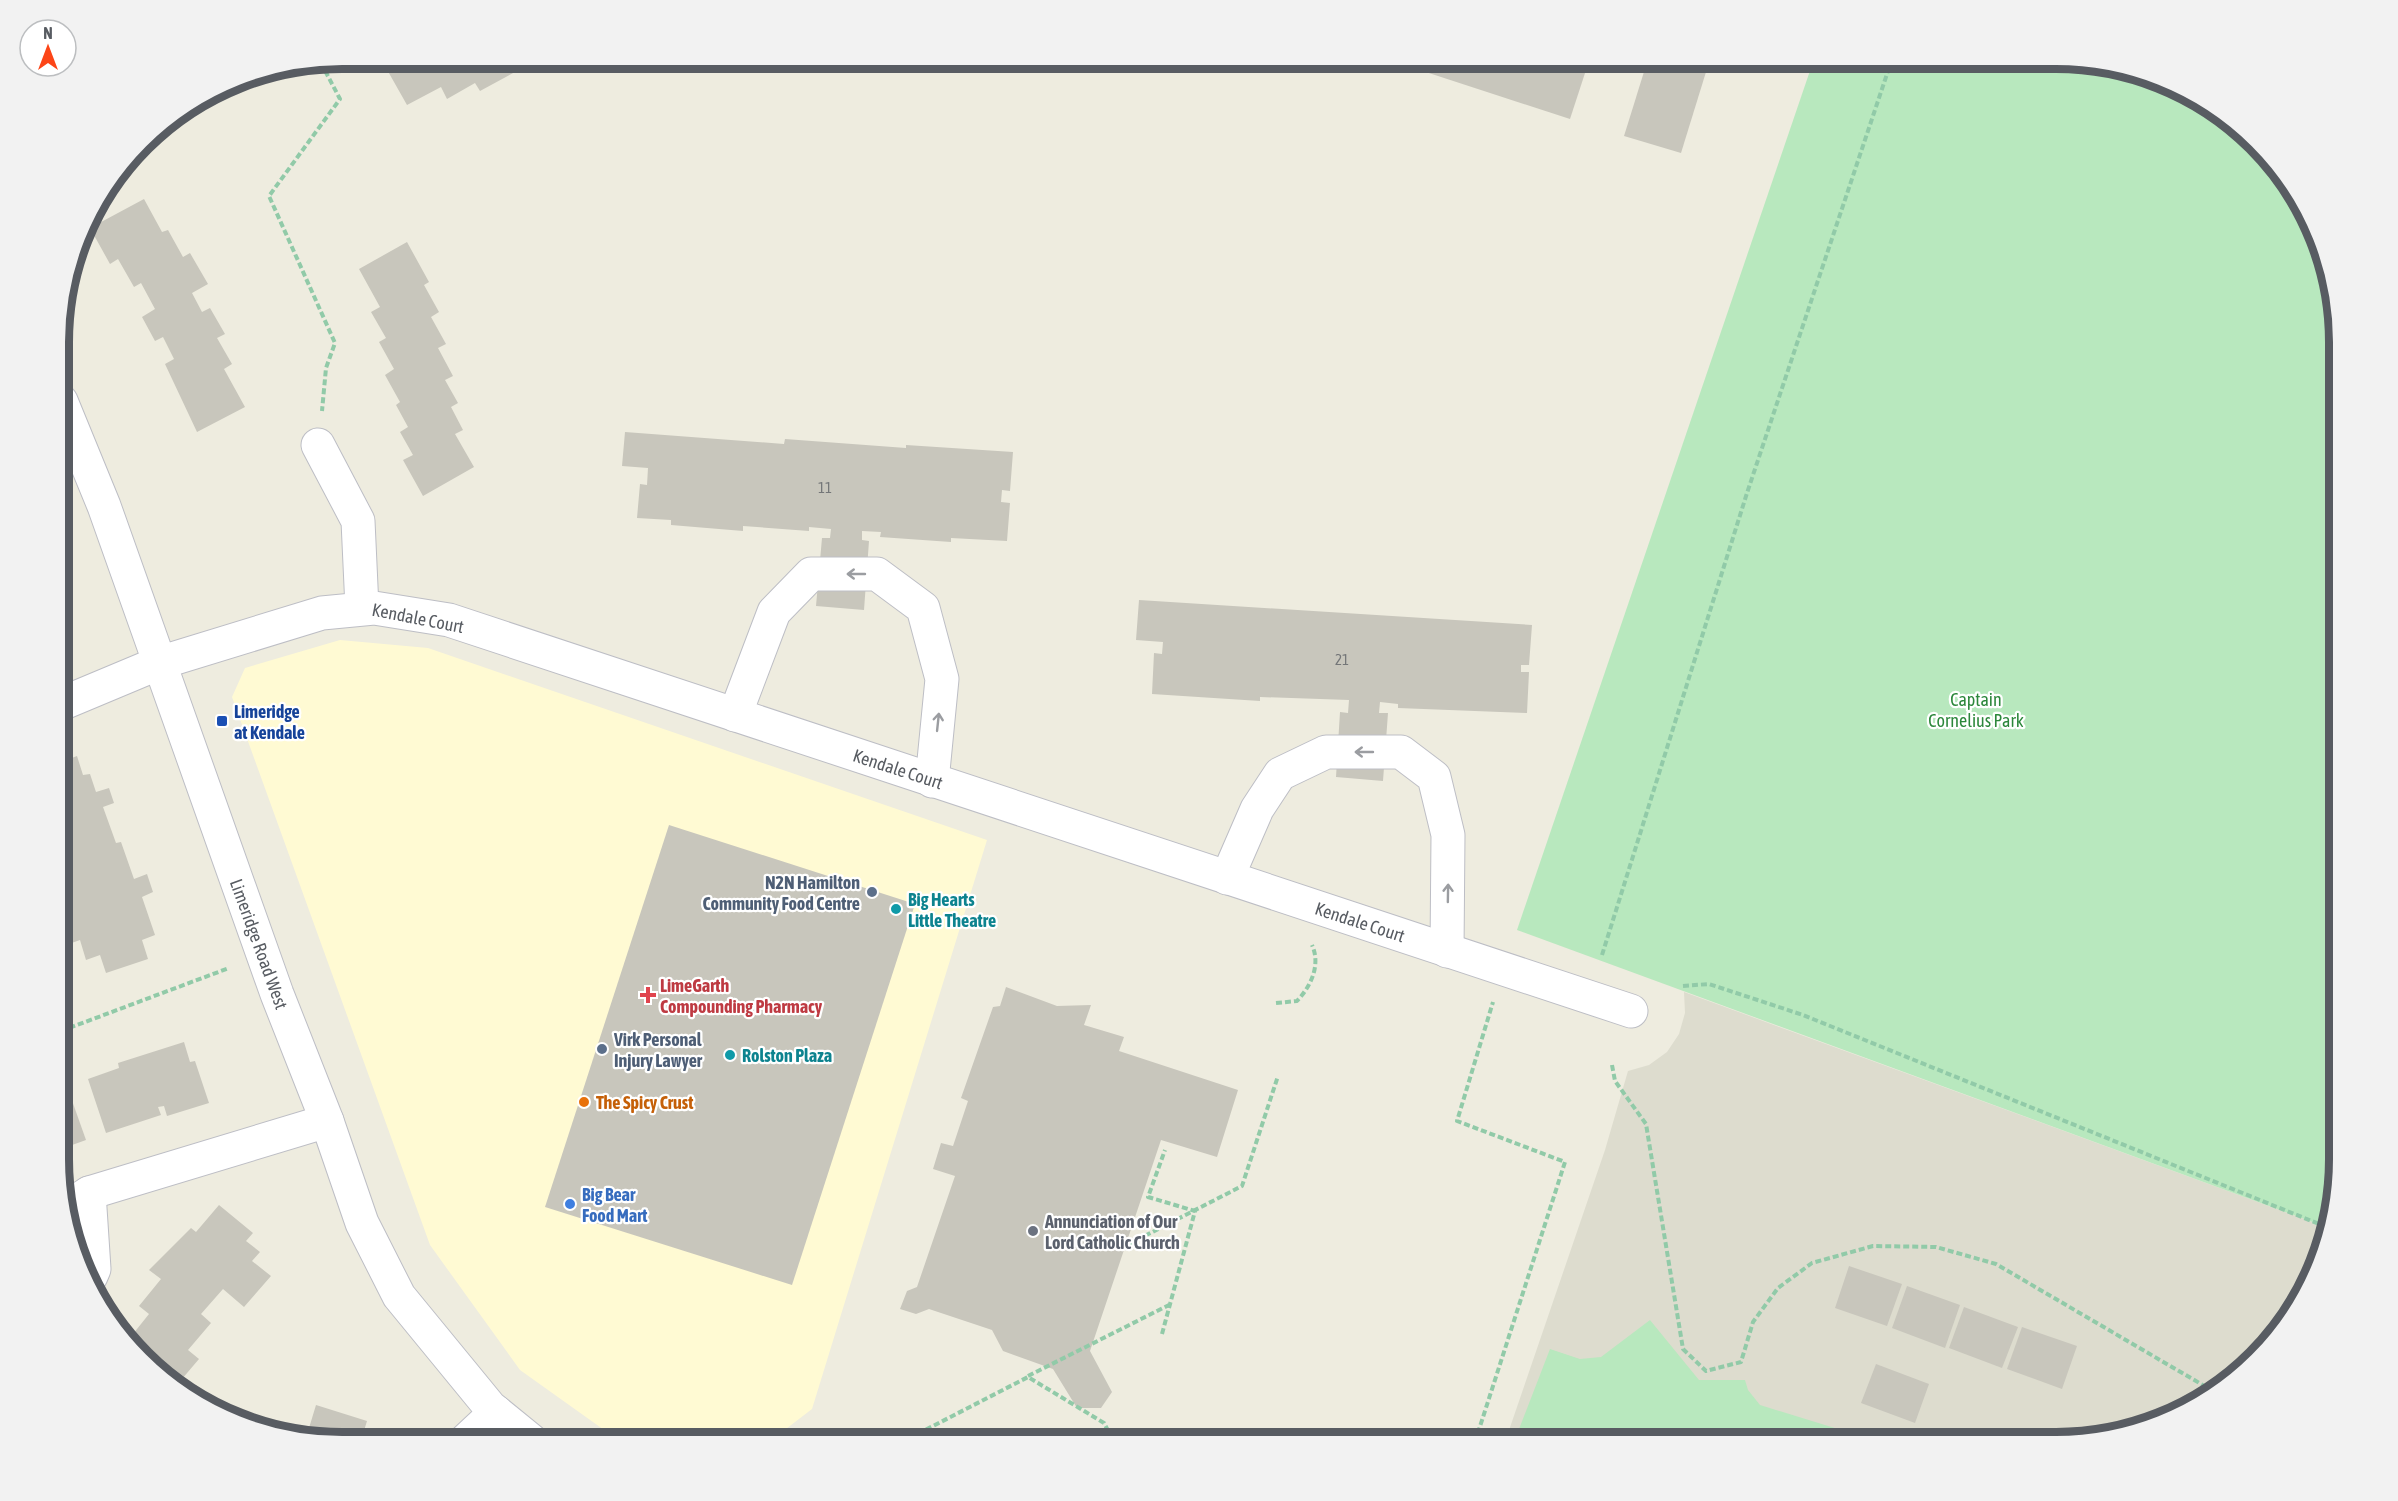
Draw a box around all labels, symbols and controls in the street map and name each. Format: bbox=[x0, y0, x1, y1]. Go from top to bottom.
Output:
north arrow bbox=[18, 18, 78, 78]
text: N bbox=[43, 24, 53, 42]
house number: 11 bbox=[818, 479, 832, 496]
one-way arrow bbox=[847, 568, 867, 580]
street label: Kendale Court bbox=[370, 599, 466, 637]
house number: 21 bbox=[1335, 651, 1349, 668]
park label: Captain Cornelius Park bbox=[1928, 689, 2024, 731]
place label: Limeridge at Kendale bbox=[234, 701, 305, 743]
one-way arrow bbox=[933, 713, 944, 733]
marker: Limeridge at Kendale bbox=[215, 714, 229, 728]
street label: Kendale Court bbox=[851, 745, 945, 793]
one-way arrow bbox=[1355, 746, 1375, 758]
place label: N2N Hamilton Community Food Centre bbox=[702, 872, 860, 914]
street label: Limeridge Road West bbox=[226, 876, 292, 1012]
one-way arrow bbox=[1442, 883, 1454, 903]
marker: N2N Hamilton Community Food Centre bbox=[865, 885, 879, 899]
place label: Big Hearts Little Theatre bbox=[908, 889, 996, 931]
street label: Kendale Court bbox=[1313, 898, 1407, 946]
marker: Big Hearts Little Theatre bbox=[889, 902, 903, 916]
place label: LimeGarth Compounding Pharmacy bbox=[660, 975, 823, 1017]
marker: LimeGarth Compounding Pharmacy bbox=[641, 988, 655, 1002]
place label: Virk Personal Injury Lawyer bbox=[613, 1029, 703, 1071]
marker: Virk Personal Injury Lawyer bbox=[595, 1042, 609, 1056]
place label: Rolston Plaza bbox=[742, 1045, 832, 1066]
marker: Rolston Plaza bbox=[723, 1048, 737, 1062]
place label: The Spicy Crust bbox=[596, 1092, 694, 1113]
marker: The Spicy Crust bbox=[577, 1095, 591, 1109]
place label: Big Bear Food Mart bbox=[582, 1184, 648, 1226]
marker: Big Bear Food Mart bbox=[563, 1197, 577, 1211]
place label: Annunciation of Our Lord Catholic Church bbox=[1044, 1211, 1180, 1253]
marker: Annunciation of Our Lord Catholic Church bbox=[1026, 1224, 1040, 1238]

